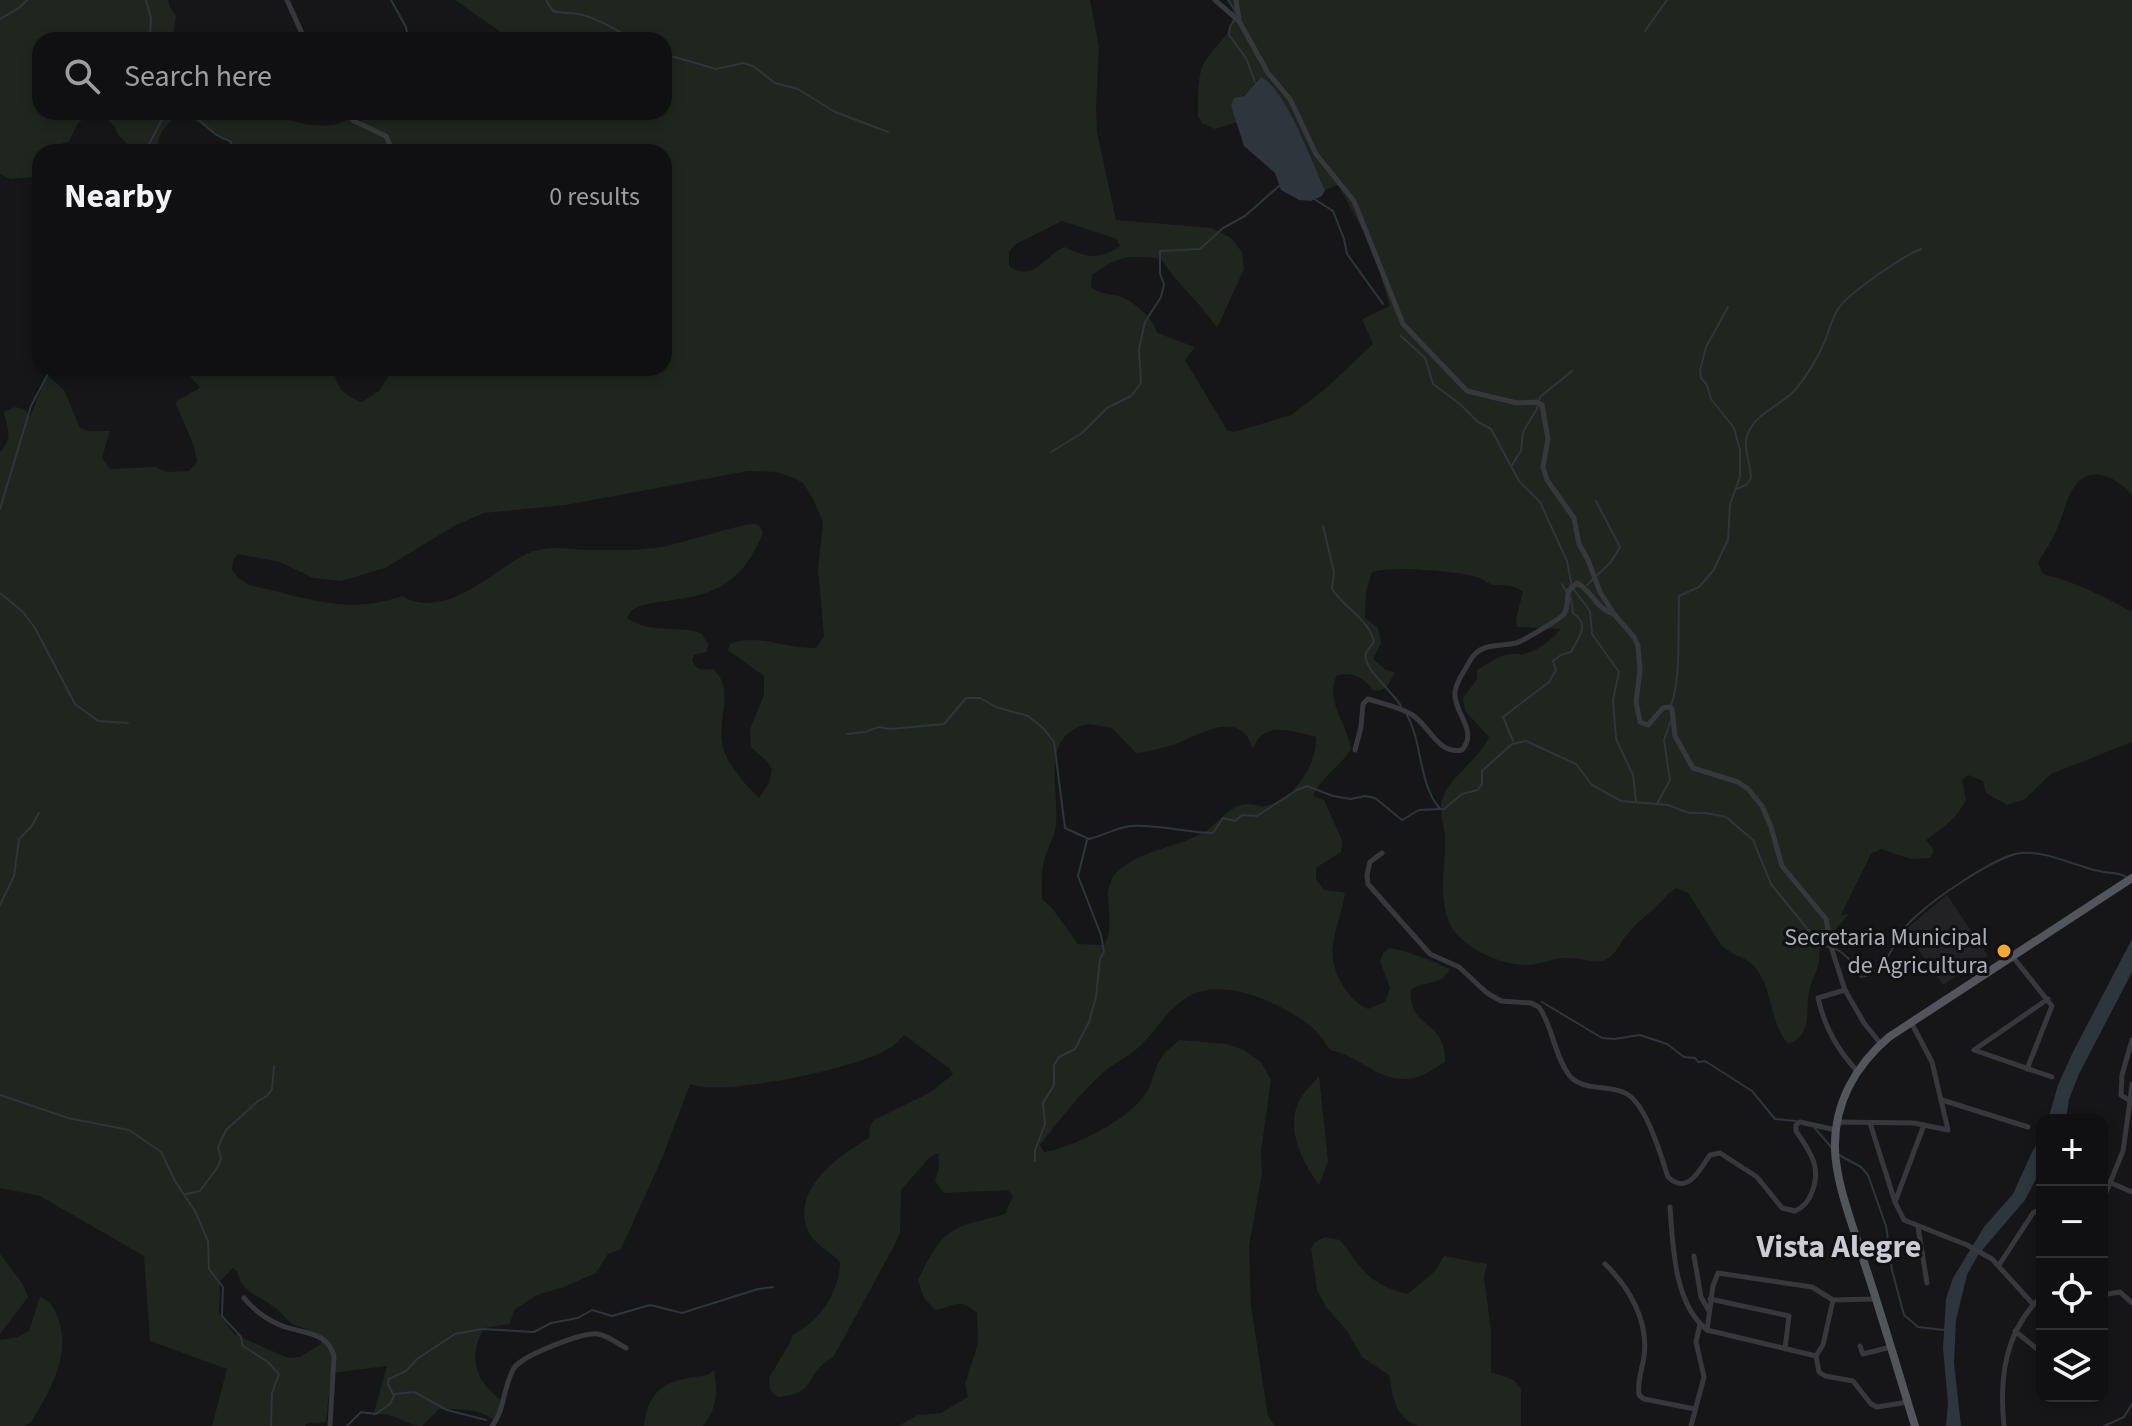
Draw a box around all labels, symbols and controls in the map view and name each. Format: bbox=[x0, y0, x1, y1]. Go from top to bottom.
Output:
search box bbox=[32, 32, 672, 120]
icon: search bbox=[60, 54, 104, 98]
text: Search here bbox=[124, 55, 272, 98]
text: Nearby bbox=[64, 172, 172, 221]
text: 0 results bbox=[549, 178, 640, 215]
place label: Secretaria Municipal de Agricultura bbox=[1784, 920, 1988, 983]
marker: Secretaria Municipal de Agricultura bbox=[1995, 942, 2013, 960]
map controls bbox=[2036, 1114, 2108, 1402]
button: + bbox=[2036, 1114, 2108, 1186]
button: − bbox=[2036, 1186, 2108, 1258]
district label: Vista Alegre bbox=[1756, 1224, 1921, 1270]
button: locate bbox=[2036, 1258, 2108, 1330]
button: layers bbox=[2036, 1330, 2108, 1402]

